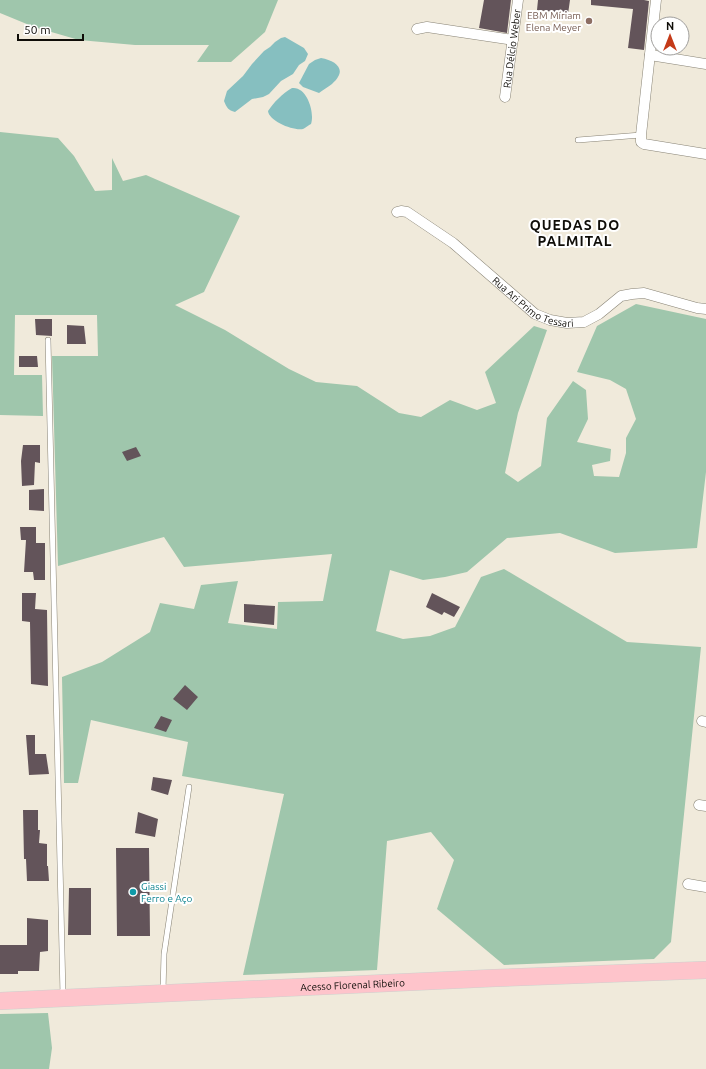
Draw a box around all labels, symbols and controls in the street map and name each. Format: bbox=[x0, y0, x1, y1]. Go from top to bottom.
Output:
street label: Rua Délcio Weber bbox=[501, 8, 522, 89]
place label: EBM Míriam Elena Meyer bbox=[526, 10, 581, 33]
scale bar bbox=[18, 16, 83, 42]
marker: EBM Míriam Elena Meyer bbox=[584, 16, 594, 26]
north arrow bbox=[650, 16, 690, 56]
text: N bbox=[666, 20, 674, 32]
text: 50 m bbox=[24, 23, 51, 36]
district label: QUEDAS DO PALMITAL bbox=[530, 217, 620, 249]
street label: Rua Ari Primo Tessari bbox=[490, 274, 574, 328]
place label: Giassi Ferro e Aço bbox=[141, 881, 192, 904]
marker: Giassi Ferro e Aço bbox=[128, 887, 138, 897]
street label: Acesso Florenal Ribeiro bbox=[300, 977, 405, 993]

